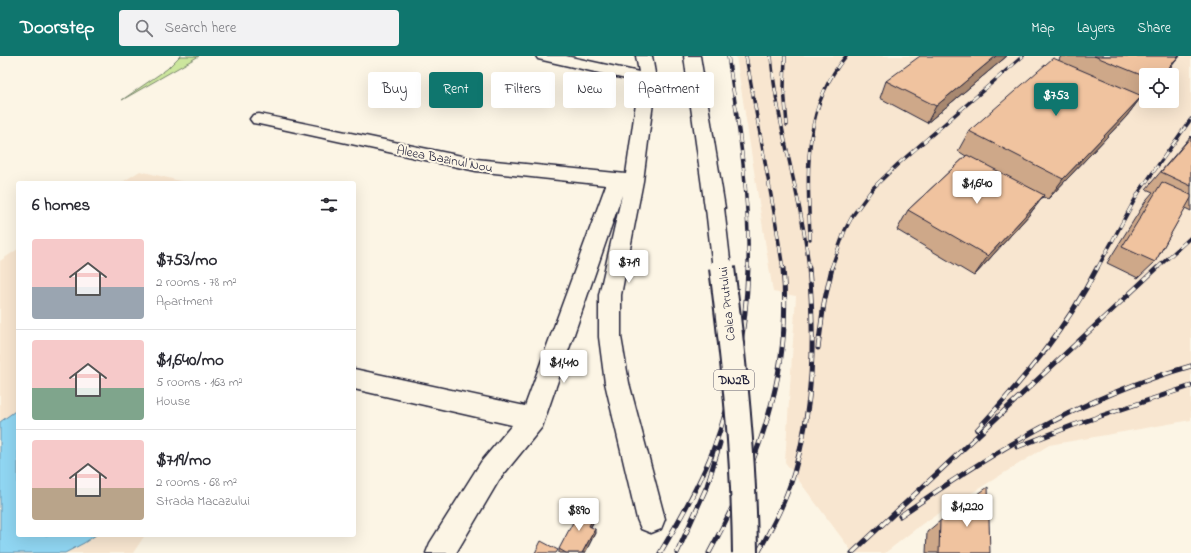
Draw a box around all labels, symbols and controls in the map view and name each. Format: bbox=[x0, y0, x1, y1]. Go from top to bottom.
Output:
search box bbox=[119, 10, 399, 46]
text: Doorstep bbox=[20, 15, 95, 42]
icon: search bbox=[133, 17, 155, 39]
text: Search here bbox=[165, 17, 236, 39]
text: Map bbox=[1031, 18, 1055, 39]
text: Layers bbox=[1077, 18, 1115, 39]
text: Share bbox=[1137, 18, 1171, 39]
map controls bbox=[1139, 68, 1179, 108]
button: locate bbox=[1139, 68, 1179, 108]
chip: Buy bbox=[368, 72, 421, 108]
chip: Rent bbox=[429, 72, 483, 108]
chip: Filters bbox=[491, 72, 555, 108]
chip: New bbox=[563, 72, 616, 108]
chip: Apartment bbox=[624, 72, 714, 108]
pin: $753 bbox=[1032, 83, 1080, 117]
text: $753 bbox=[1043, 86, 1069, 105]
street label: Aleea Bazinul Nou bbox=[395, 141, 495, 178]
pin: $1,640 bbox=[944, 171, 1010, 205]
text: $1,640 bbox=[962, 174, 992, 193]
text: 6 homes bbox=[32, 193, 90, 218]
icon: filters bbox=[318, 194, 340, 216]
text: $753/mo bbox=[156, 248, 217, 273]
pin: $719 bbox=[605, 250, 653, 284]
text: $719 bbox=[618, 253, 640, 272]
icon: home bbox=[64, 255, 112, 303]
street label: Calea Prutului bbox=[714, 266, 741, 342]
text: 2 rooms · 78 m² bbox=[156, 273, 237, 292]
text: Apartment bbox=[156, 292, 213, 311]
text: $1,640/mo bbox=[156, 348, 224, 373]
pin: $1,410 bbox=[531, 350, 597, 384]
text: $1,410 bbox=[549, 353, 579, 372]
icon: home bbox=[64, 356, 112, 404]
road number: DN2B bbox=[714, 370, 754, 390]
text: 5 rooms · 163 m² bbox=[156, 373, 243, 392]
text: House bbox=[156, 392, 190, 411]
text: $719/mo bbox=[156, 448, 211, 473]
icon: home bbox=[64, 456, 112, 504]
text: 2 rooms · 68 m² bbox=[156, 473, 237, 492]
text: Strada Macazului bbox=[156, 492, 250, 511]
pin: $1,220 bbox=[934, 494, 1000, 528]
text: $1,220 bbox=[951, 497, 983, 516]
pin: $890 bbox=[555, 498, 603, 532]
text: $890 bbox=[568, 501, 590, 520]

